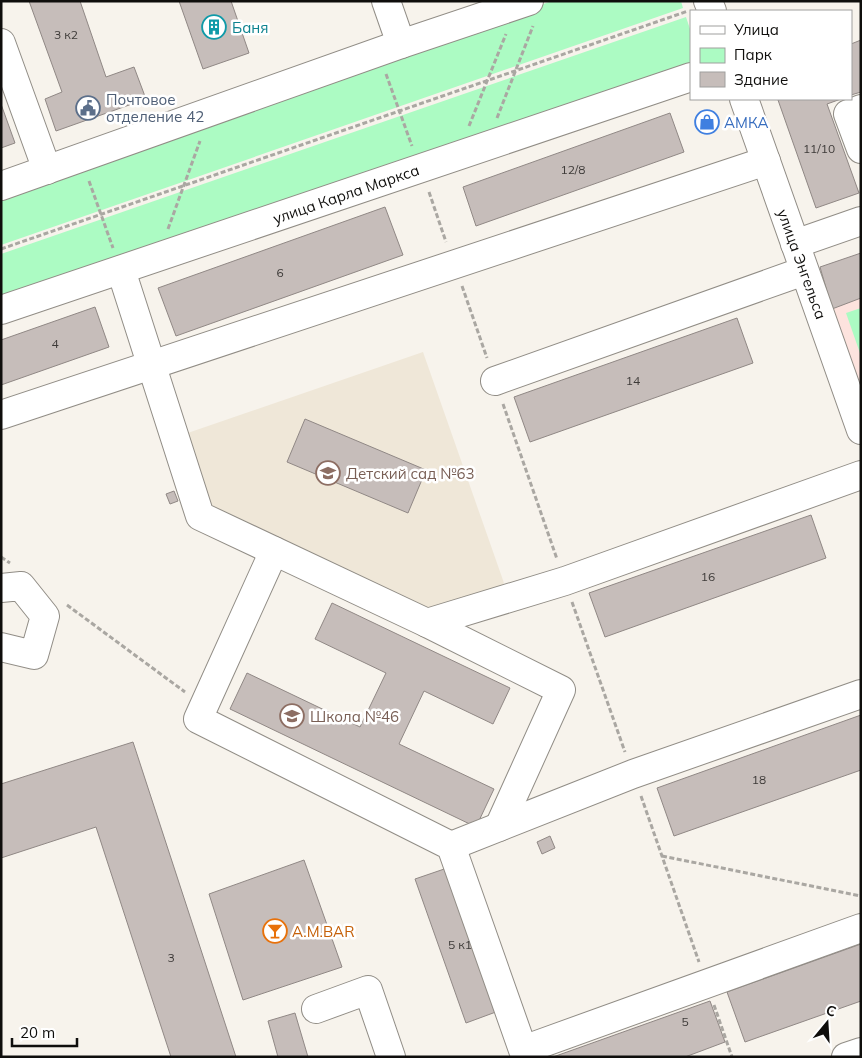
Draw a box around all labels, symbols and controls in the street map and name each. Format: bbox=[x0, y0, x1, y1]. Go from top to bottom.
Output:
legend bbox=[690, 10, 852, 100]
building icon: Баня bbox=[201, 14, 227, 40]
place label: Баня bbox=[232, 18, 269, 37]
text: Улица bbox=[733, 20, 779, 39]
house number: 3 к2 bbox=[54, 27, 78, 42]
text: Парк bbox=[734, 45, 773, 64]
text: Здание bbox=[734, 70, 788, 89]
place label: Почтовое отделение 42 bbox=[106, 90, 204, 126]
public building icon: Почтовое отделение 42 bbox=[75, 95, 101, 121]
shop icon: АМКА bbox=[694, 109, 720, 135]
place label: АМКА bbox=[724, 113, 769, 132]
house number: 11/10 bbox=[803, 141, 835, 156]
street label: улица Карла Маркса bbox=[270, 160, 422, 228]
house number: 12/8 bbox=[560, 162, 586, 177]
street label: улица Энгельса bbox=[773, 206, 831, 322]
house number: 6 bbox=[276, 265, 284, 280]
house number: 4 bbox=[51, 336, 59, 351]
house number: 14 bbox=[626, 373, 640, 388]
school or university icon: Детский сад №63 bbox=[315, 460, 341, 486]
place label: Детский сад №63 bbox=[346, 464, 475, 483]
house number: 16 bbox=[701, 569, 715, 584]
school or university icon: Школа №46 bbox=[279, 703, 305, 729]
place label: Школа №46 bbox=[310, 707, 399, 726]
house number: 18 bbox=[752, 772, 766, 787]
bar icon: А.М.BAR bbox=[262, 918, 288, 944]
place label: А.М.BAR bbox=[292, 922, 355, 941]
house number: 5 к1 bbox=[448, 937, 472, 952]
house number: 3 bbox=[167, 950, 175, 965]
north arrow bbox=[802, 998, 852, 1048]
text: С bbox=[824, 1001, 838, 1021]
house number: 5 bbox=[681, 1014, 689, 1029]
scale bar bbox=[12, 1016, 78, 1048]
text: 20 m bbox=[20, 1023, 55, 1042]

